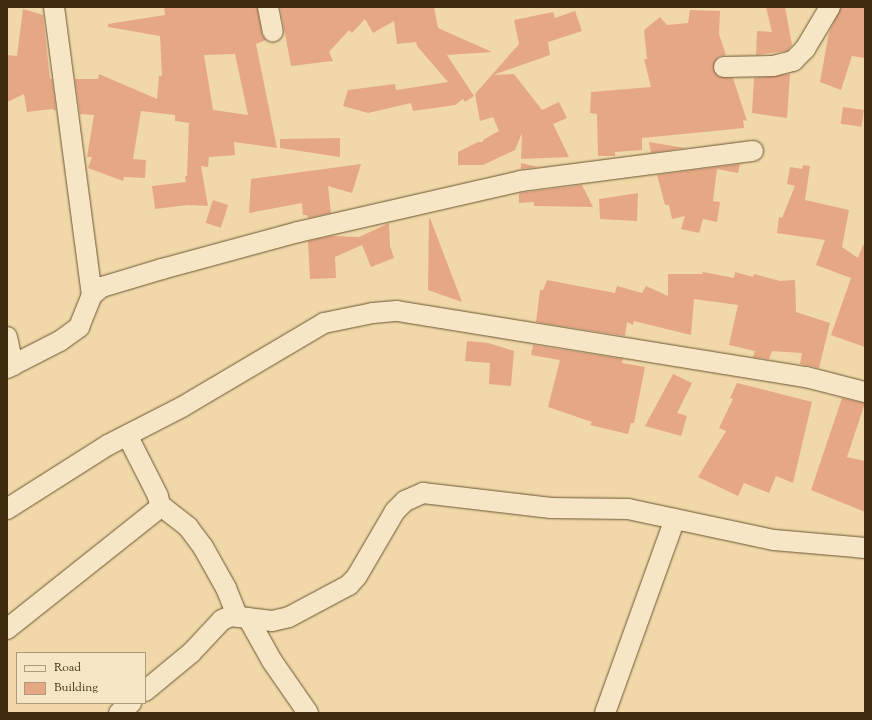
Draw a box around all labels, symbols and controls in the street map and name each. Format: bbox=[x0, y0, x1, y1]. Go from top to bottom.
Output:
legend bbox=[16, 652, 146, 704]
text: Road bbox=[54, 659, 81, 677]
text: Building bbox=[54, 679, 98, 697]

